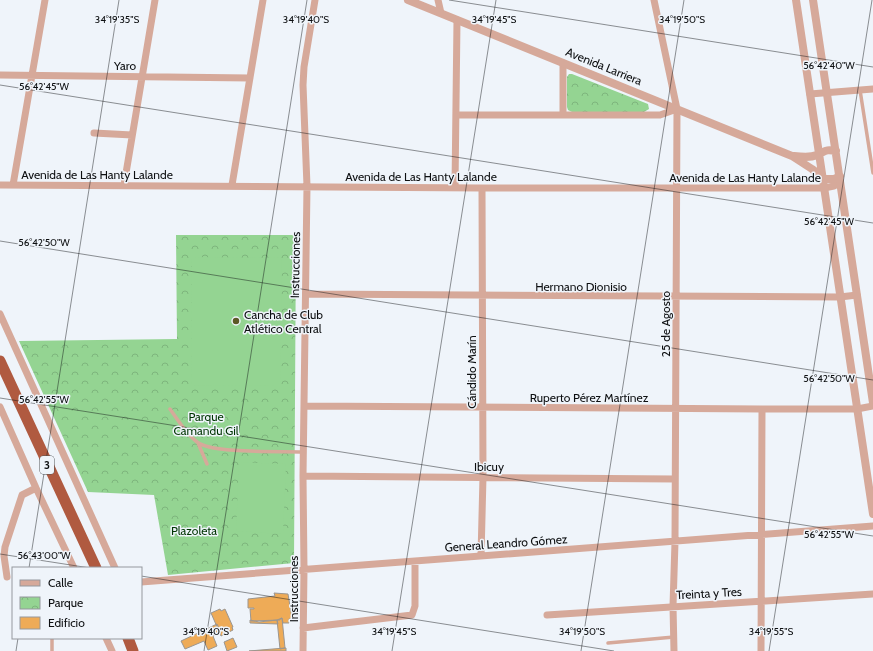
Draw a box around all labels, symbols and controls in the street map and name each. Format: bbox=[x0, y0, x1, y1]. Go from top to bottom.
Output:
text: 34°19'35"S bbox=[95, 13, 139, 26]
text: 34°19'40"S bbox=[283, 13, 329, 26]
text: 34°19'45"S bbox=[472, 13, 517, 26]
text: 34°19'50"S bbox=[659, 13, 705, 26]
street label: Avenida Larriera bbox=[564, 44, 644, 88]
street label: Yaro bbox=[113, 58, 136, 73]
text: 56°42'40"W bbox=[803, 59, 855, 72]
text: 56°42'45"W bbox=[19, 80, 70, 93]
street label: Avenida de Las Hanty Lalande bbox=[21, 167, 173, 182]
street label: Avenida de Las Hanty Lalande bbox=[345, 169, 497, 184]
street label: Avenida de Las Hanty Lalande bbox=[669, 170, 821, 185]
text: 56°42'45"W bbox=[804, 215, 855, 228]
street label: Instrucciones bbox=[287, 232, 303, 298]
text: 56°42'50"W bbox=[18, 236, 70, 249]
street label: Hermano Dionisio bbox=[535, 279, 627, 294]
street label: 25 de Agosto bbox=[658, 290, 673, 357]
place label: Cancha de Club Atlético Central bbox=[244, 307, 323, 336]
marker: Cancha de Club Atlético Central bbox=[231, 316, 241, 326]
street label: Cándido Marín bbox=[464, 335, 479, 409]
text: 56°42'50"W bbox=[803, 372, 855, 385]
street label: Ruperto Pérez Martínez bbox=[530, 390, 649, 405]
text: 56°42'55"W bbox=[19, 393, 69, 406]
park label: Parque Camandu Gil bbox=[173, 409, 239, 438]
road number: 3 bbox=[40, 456, 54, 474]
street label: Ibicuy bbox=[474, 459, 504, 474]
park label: Plazoleta bbox=[171, 523, 217, 538]
text: 56°42'55"W bbox=[804, 528, 854, 541]
street label: General Leandro Gómez bbox=[444, 531, 568, 555]
text: 56°43'00"W bbox=[17, 549, 71, 562]
street label: Instrucciones bbox=[286, 556, 301, 622]
legend bbox=[12, 567, 142, 639]
text: Calle bbox=[48, 575, 73, 590]
street label: Treinta y Tres bbox=[676, 584, 742, 602]
text: Parque bbox=[48, 595, 83, 610]
text: Edificio bbox=[48, 615, 85, 630]
text: 34°19'40"S bbox=[183, 625, 229, 638]
text: 34°19'45"S bbox=[372, 625, 417, 638]
text: 34°19'50"S bbox=[559, 625, 605, 638]
text: 34°19'55"S bbox=[749, 625, 793, 638]

